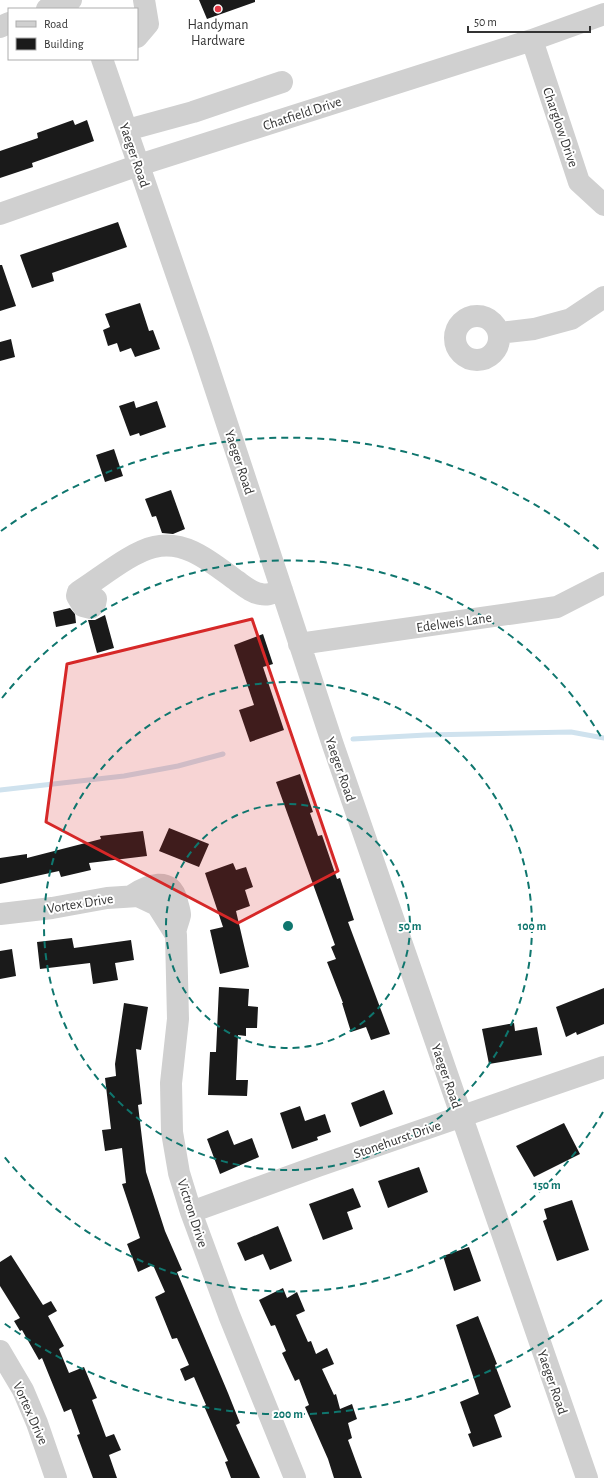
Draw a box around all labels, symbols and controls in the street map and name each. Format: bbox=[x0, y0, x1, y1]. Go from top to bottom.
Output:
marker: Handyman Hardware bbox=[213, 4, 223, 14]
legend bbox=[8, 8, 138, 60]
scale bar bbox=[468, 8, 590, 34]
text: 50 m bbox=[474, 16, 497, 28]
text: Road bbox=[44, 18, 68, 30]
place label: Handyman Hardware bbox=[188, 18, 248, 48]
text: Building bbox=[44, 38, 84, 50]
street label: Charglow Drive bbox=[540, 86, 580, 169]
street label: Chatfield Drive bbox=[261, 95, 343, 133]
street label: Yaeger Road bbox=[116, 121, 152, 189]
street label: Yaeger Road bbox=[222, 428, 256, 496]
street label: Edelweis Lane bbox=[416, 611, 493, 635]
street label: Yaeger Road bbox=[322, 735, 358, 803]
street label: Vortex Drive bbox=[46, 892, 114, 916]
centre of rings bbox=[281, 919, 295, 933]
text: 50 m bbox=[399, 920, 422, 932]
text: 100 m bbox=[518, 920, 546, 932]
street label: Yaeger Road bbox=[428, 1042, 464, 1110]
street label: Stonehurst Drive bbox=[352, 1118, 443, 1161]
street label: Victron Drive bbox=[174, 1177, 210, 1249]
text: 150 m bbox=[533, 1179, 561, 1191]
street label: Yaeger Road bbox=[534, 1348, 570, 1416]
street label: Vortex Drive bbox=[10, 1380, 50, 1447]
text: 200 m bbox=[273, 1408, 303, 1420]

